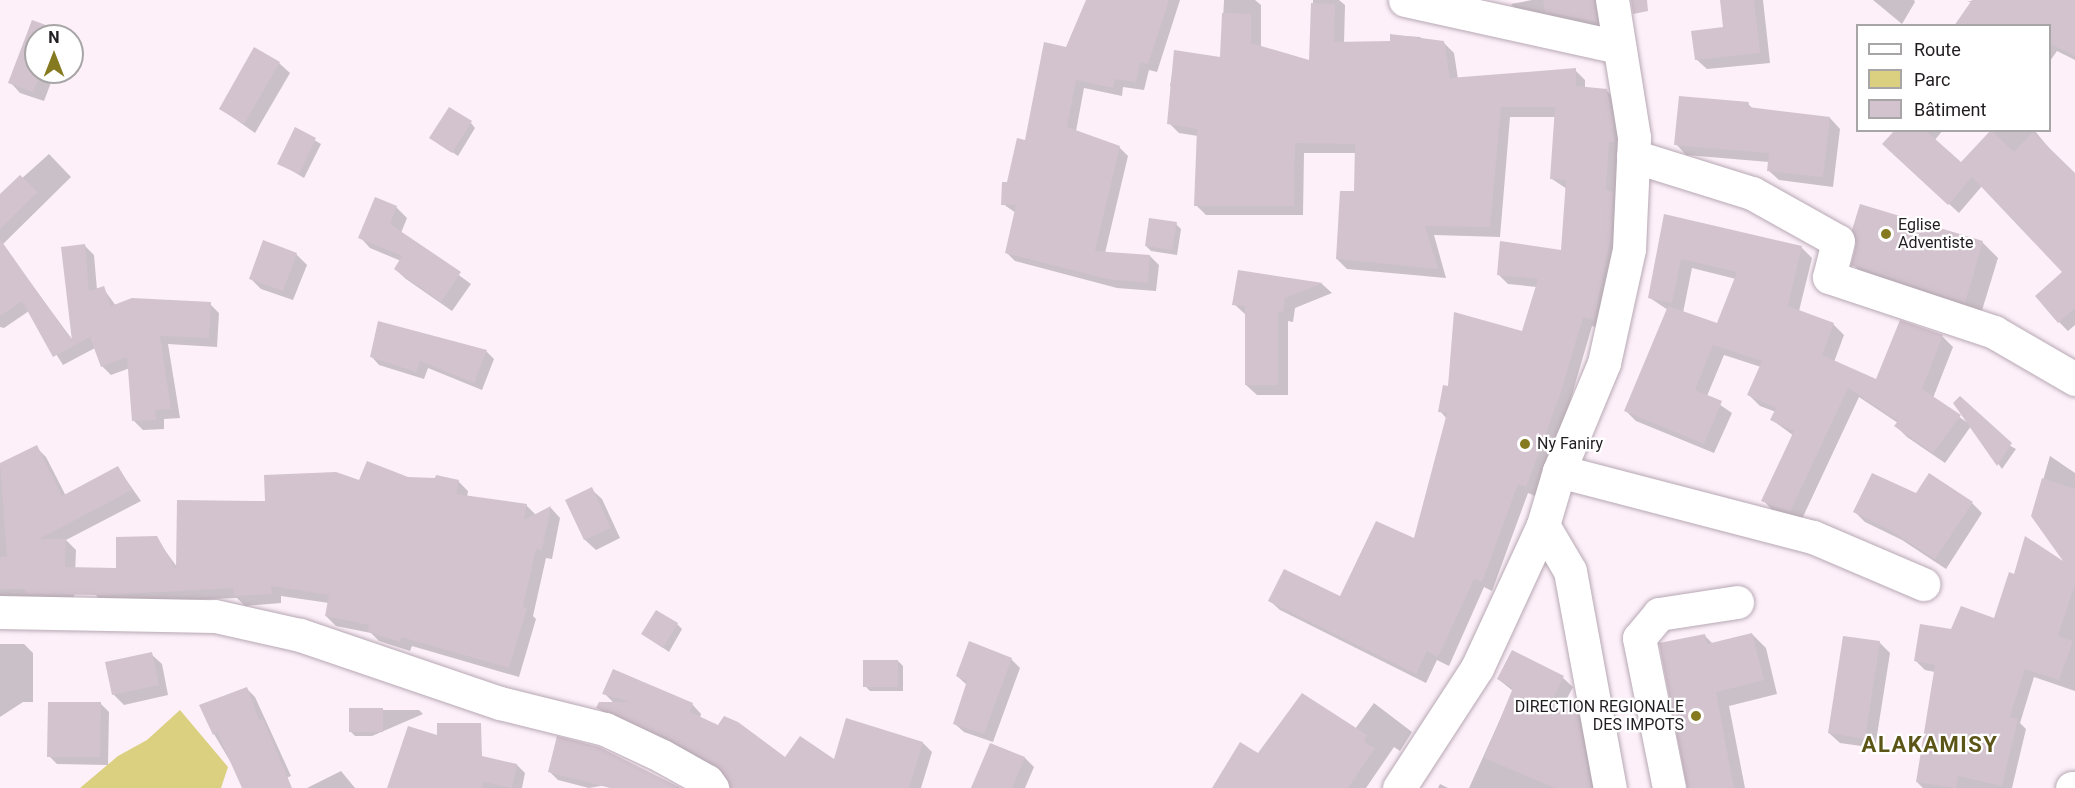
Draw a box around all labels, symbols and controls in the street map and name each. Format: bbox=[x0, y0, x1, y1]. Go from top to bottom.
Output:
north arrow bbox=[24, 24, 84, 84]
legend bbox=[1856, 24, 2051, 132]
text: N bbox=[48, 28, 60, 47]
text: Route bbox=[1914, 39, 1961, 60]
text: Parc bbox=[1914, 69, 1950, 90]
text: Bâtiment bbox=[1914, 99, 1986, 120]
place label: Eglise Adventiste bbox=[1898, 215, 1974, 253]
marker: Eglise Adventiste bbox=[1879, 227, 1893, 241]
place label: Ny Faniry bbox=[1537, 434, 1603, 454]
marker: Ny Faniry bbox=[1518, 437, 1532, 451]
place label: DIRECTION REGIONALE DES IMPOTS bbox=[1515, 697, 1684, 735]
marker: DIRECTION REGIONALE DES IMPOTS bbox=[1689, 709, 1703, 723]
district label: ALAKAMISY bbox=[1862, 732, 1998, 758]

